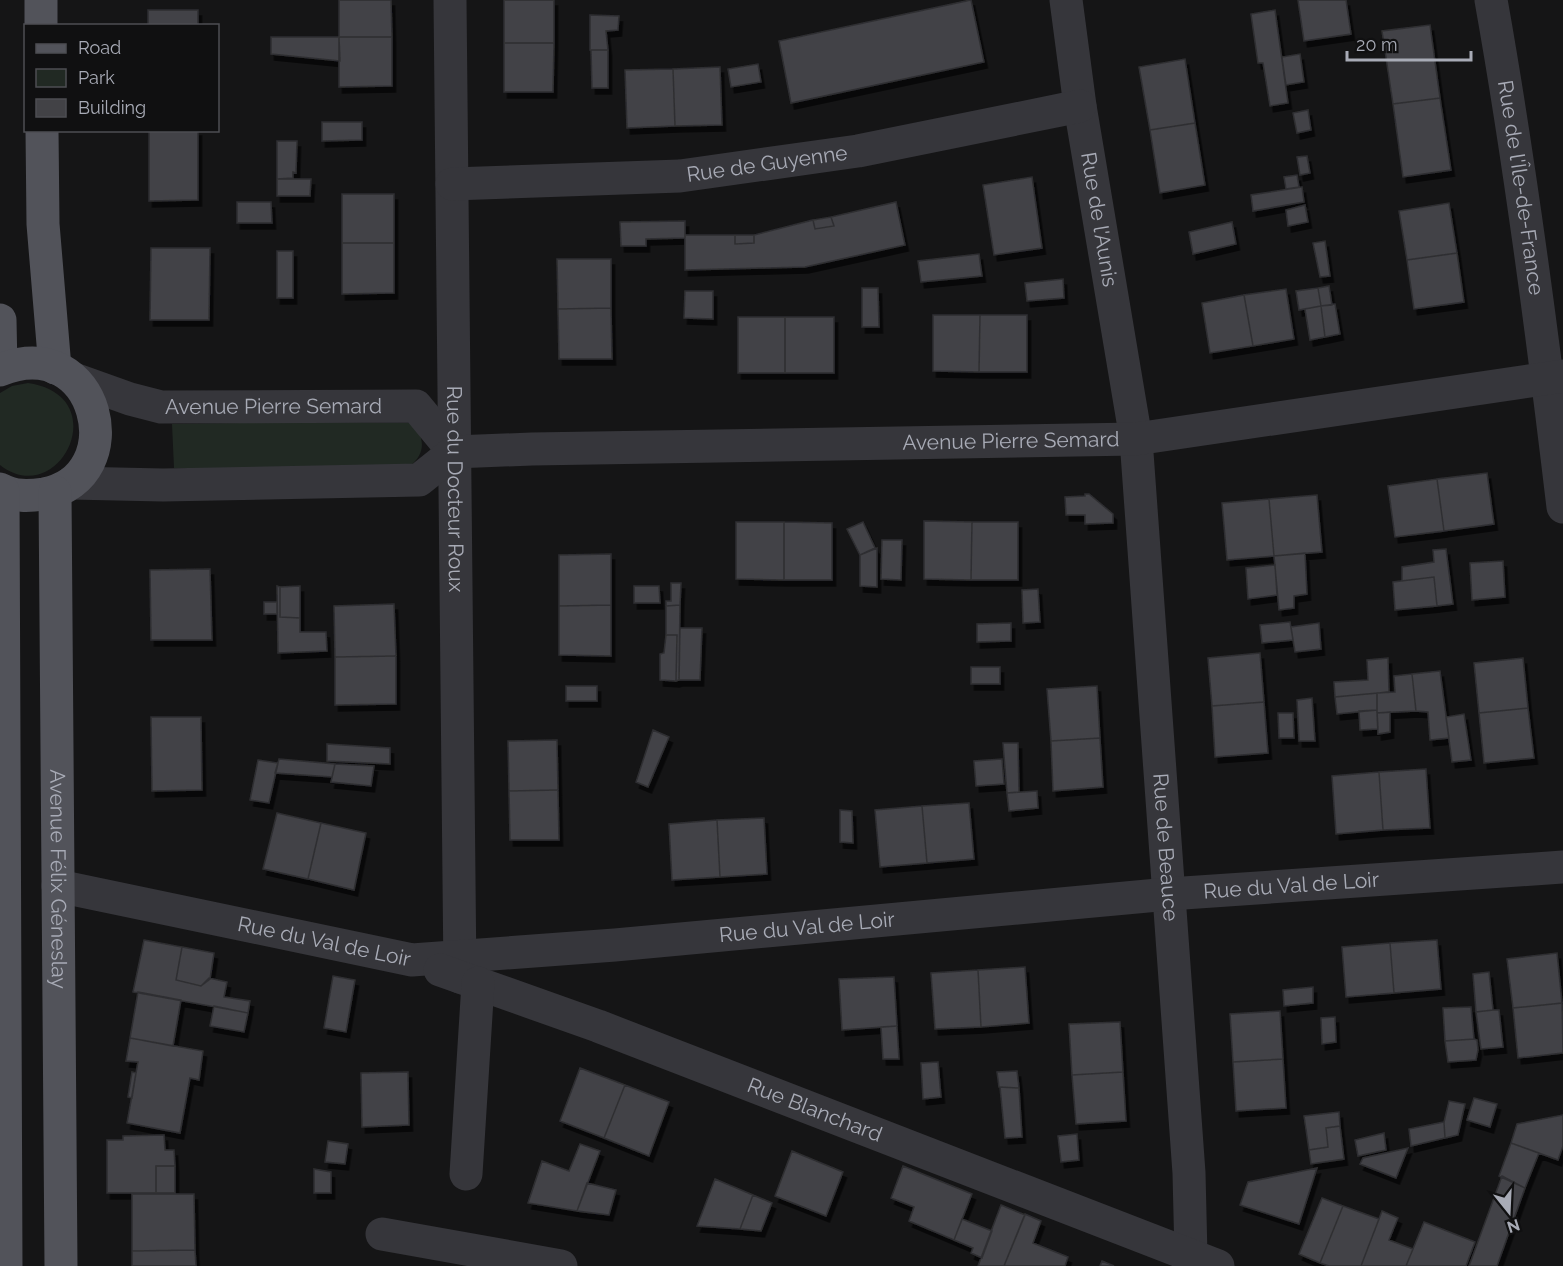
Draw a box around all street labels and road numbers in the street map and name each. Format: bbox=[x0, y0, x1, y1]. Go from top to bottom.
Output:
street label: Rue de l'Île-de-France bbox=[1493, 78, 1549, 297]
street label: Rue de Guyenne bbox=[685, 140, 849, 187]
street label: Rue de l'Aunis bbox=[1076, 150, 1123, 289]
street label: Rue du Docteur Roux bbox=[442, 386, 469, 593]
street label: Avenue Pierre Semard bbox=[165, 393, 382, 419]
street label: Avenue Pierre Semard bbox=[902, 426, 1120, 455]
street label: Avenue Félix Géneslay bbox=[45, 769, 72, 989]
street label: Rue de Beauce bbox=[1148, 772, 1184, 922]
street label: Rue du Val de Loir bbox=[1202, 867, 1381, 904]
street label: Rue du Val de Loir bbox=[718, 906, 896, 947]
street label: Rue du Val de Loir bbox=[236, 911, 414, 972]
street label: Rue Blanchard bbox=[744, 1072, 886, 1147]

